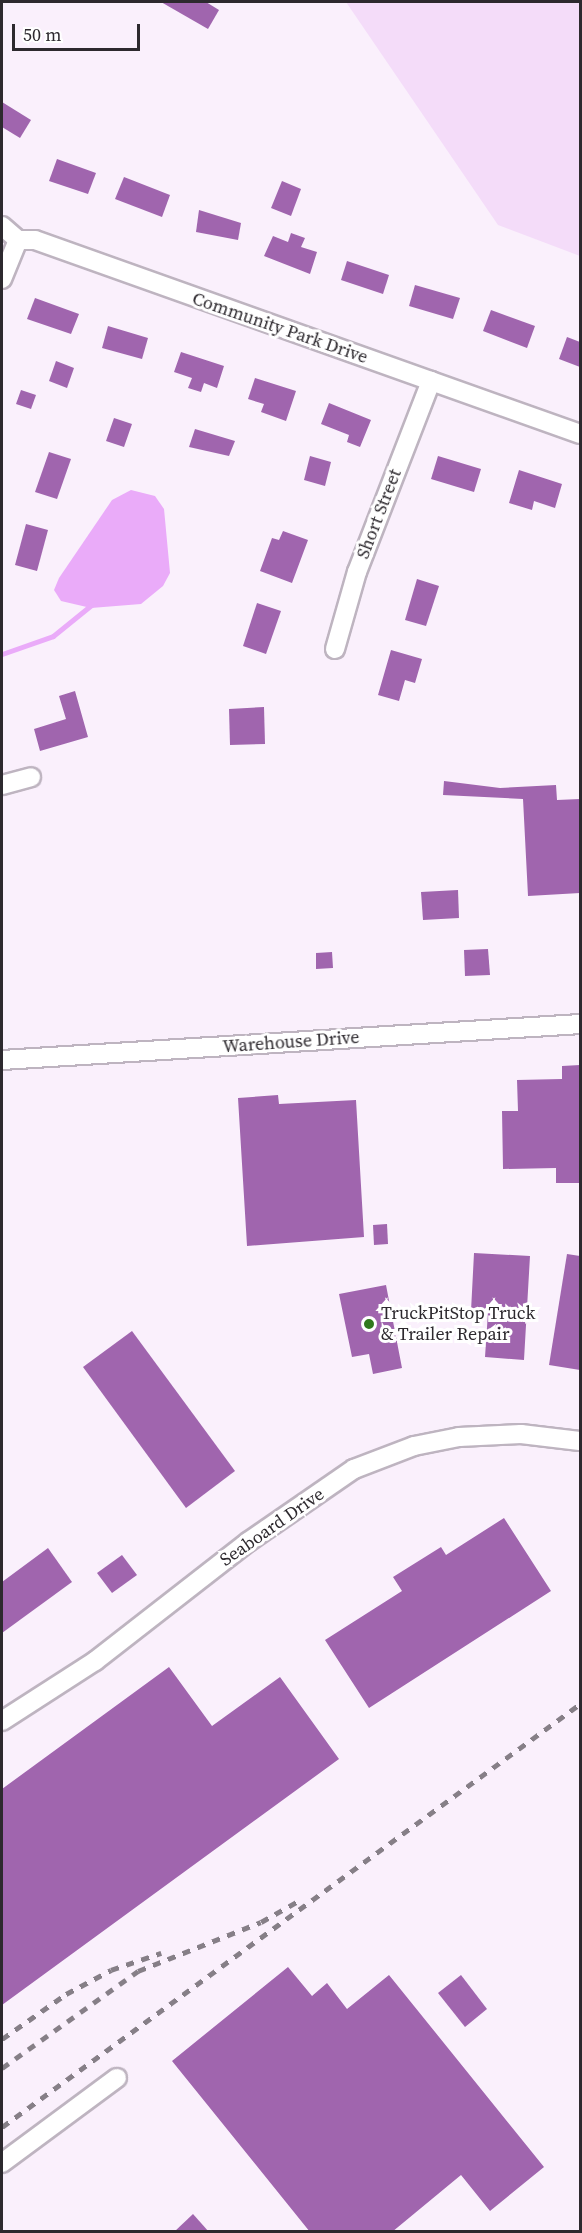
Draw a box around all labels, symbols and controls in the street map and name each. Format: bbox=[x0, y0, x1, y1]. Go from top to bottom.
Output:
scale bar bbox=[15, 12, 142, 50]
text: 50 m bbox=[23, 22, 61, 47]
street label: Community Park Drive bbox=[189, 288, 371, 368]
street label: Short Street bbox=[352, 466, 406, 562]
street label: Warehouse Drive bbox=[222, 1026, 360, 1058]
place label: TruckPitStop Truck & Trailer Repair bbox=[381, 1303, 536, 1346]
marker: TruckPitStop Truck & Trailer Repair bbox=[362, 1317, 376, 1331]
street label: Seaboard Drive bbox=[216, 1483, 328, 1571]

